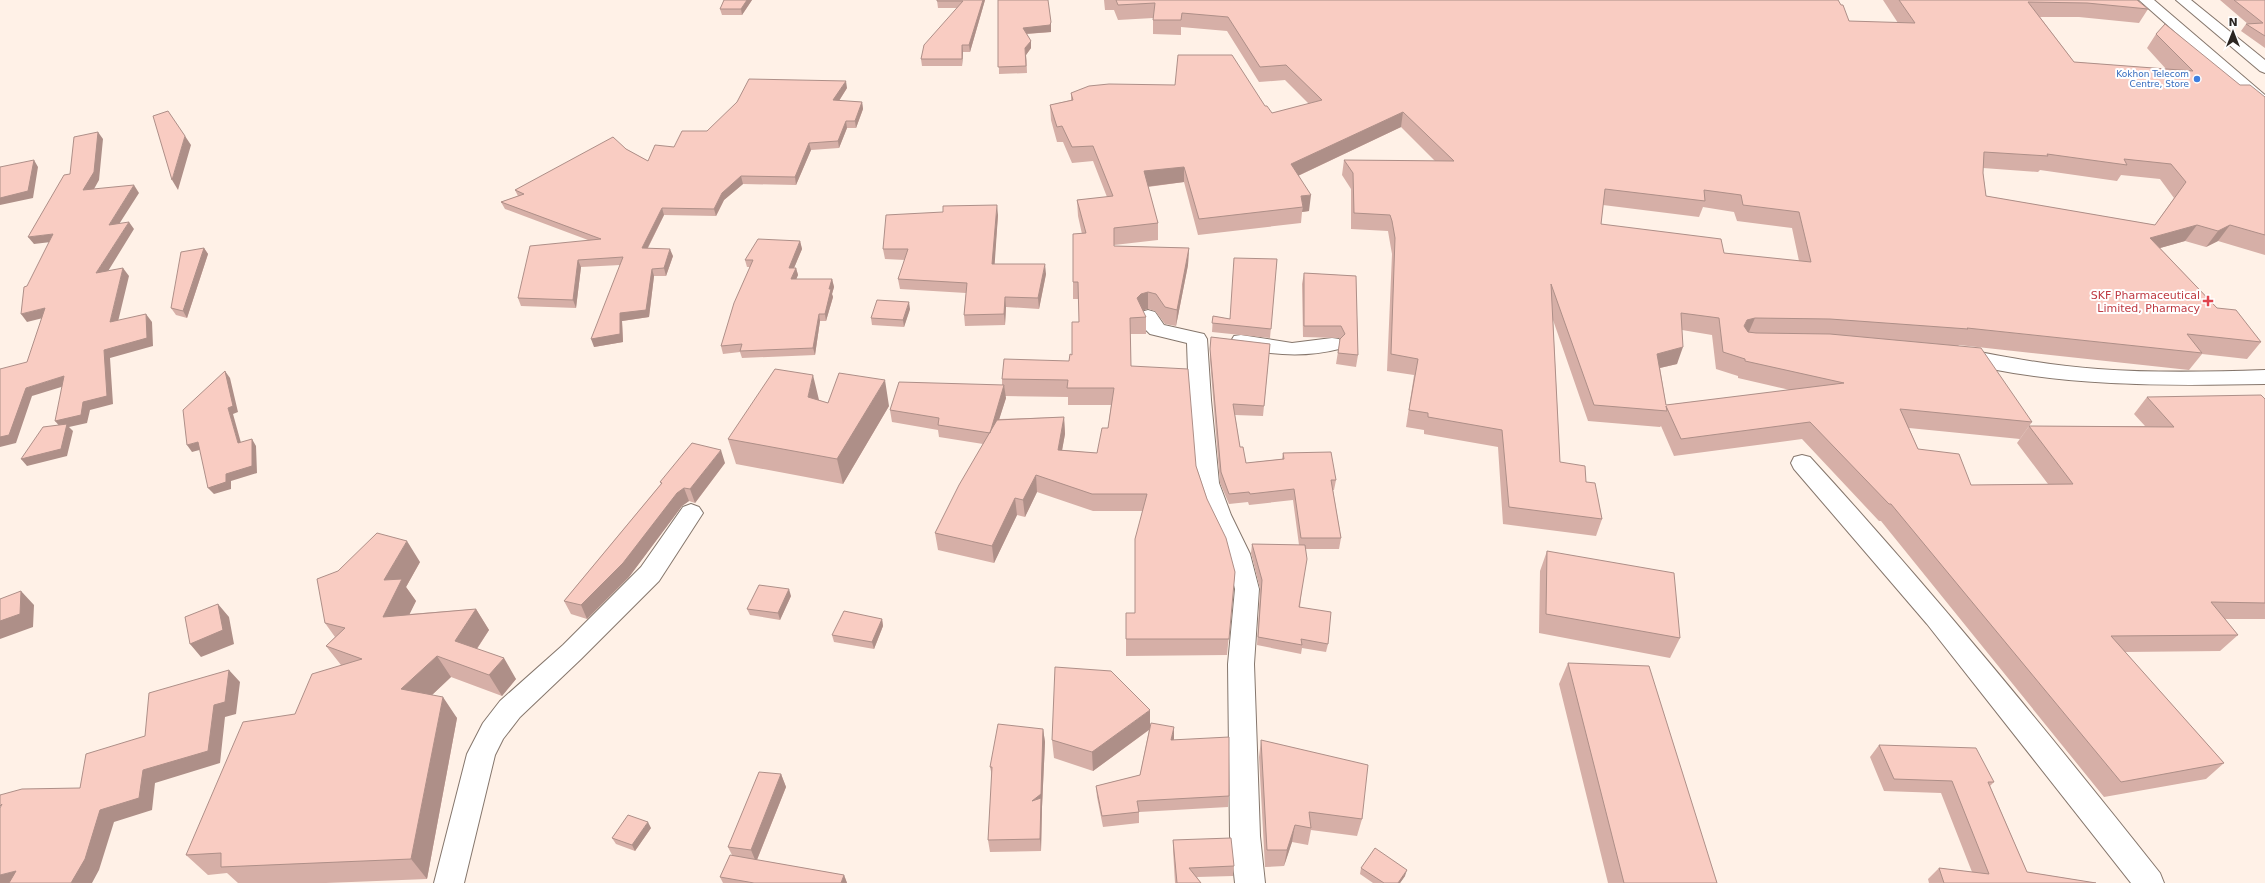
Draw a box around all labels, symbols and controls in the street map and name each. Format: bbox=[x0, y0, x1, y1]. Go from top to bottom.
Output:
north arrow bbox=[2213, 12, 2253, 52]
text: N bbox=[2228, 16, 2238, 29]
place label: Kokhon Telecom Centre, Store bbox=[2116, 69, 2189, 89]
marker: Kokhon Telecom Centre, Store bbox=[2192, 74, 2202, 84]
place label: SKF Pharmaceutical Limited, Pharmacy bbox=[2091, 289, 2200, 315]
marker: SKF Pharmaceutical Limited, Pharmacy bbox=[2203, 296, 2213, 306]

